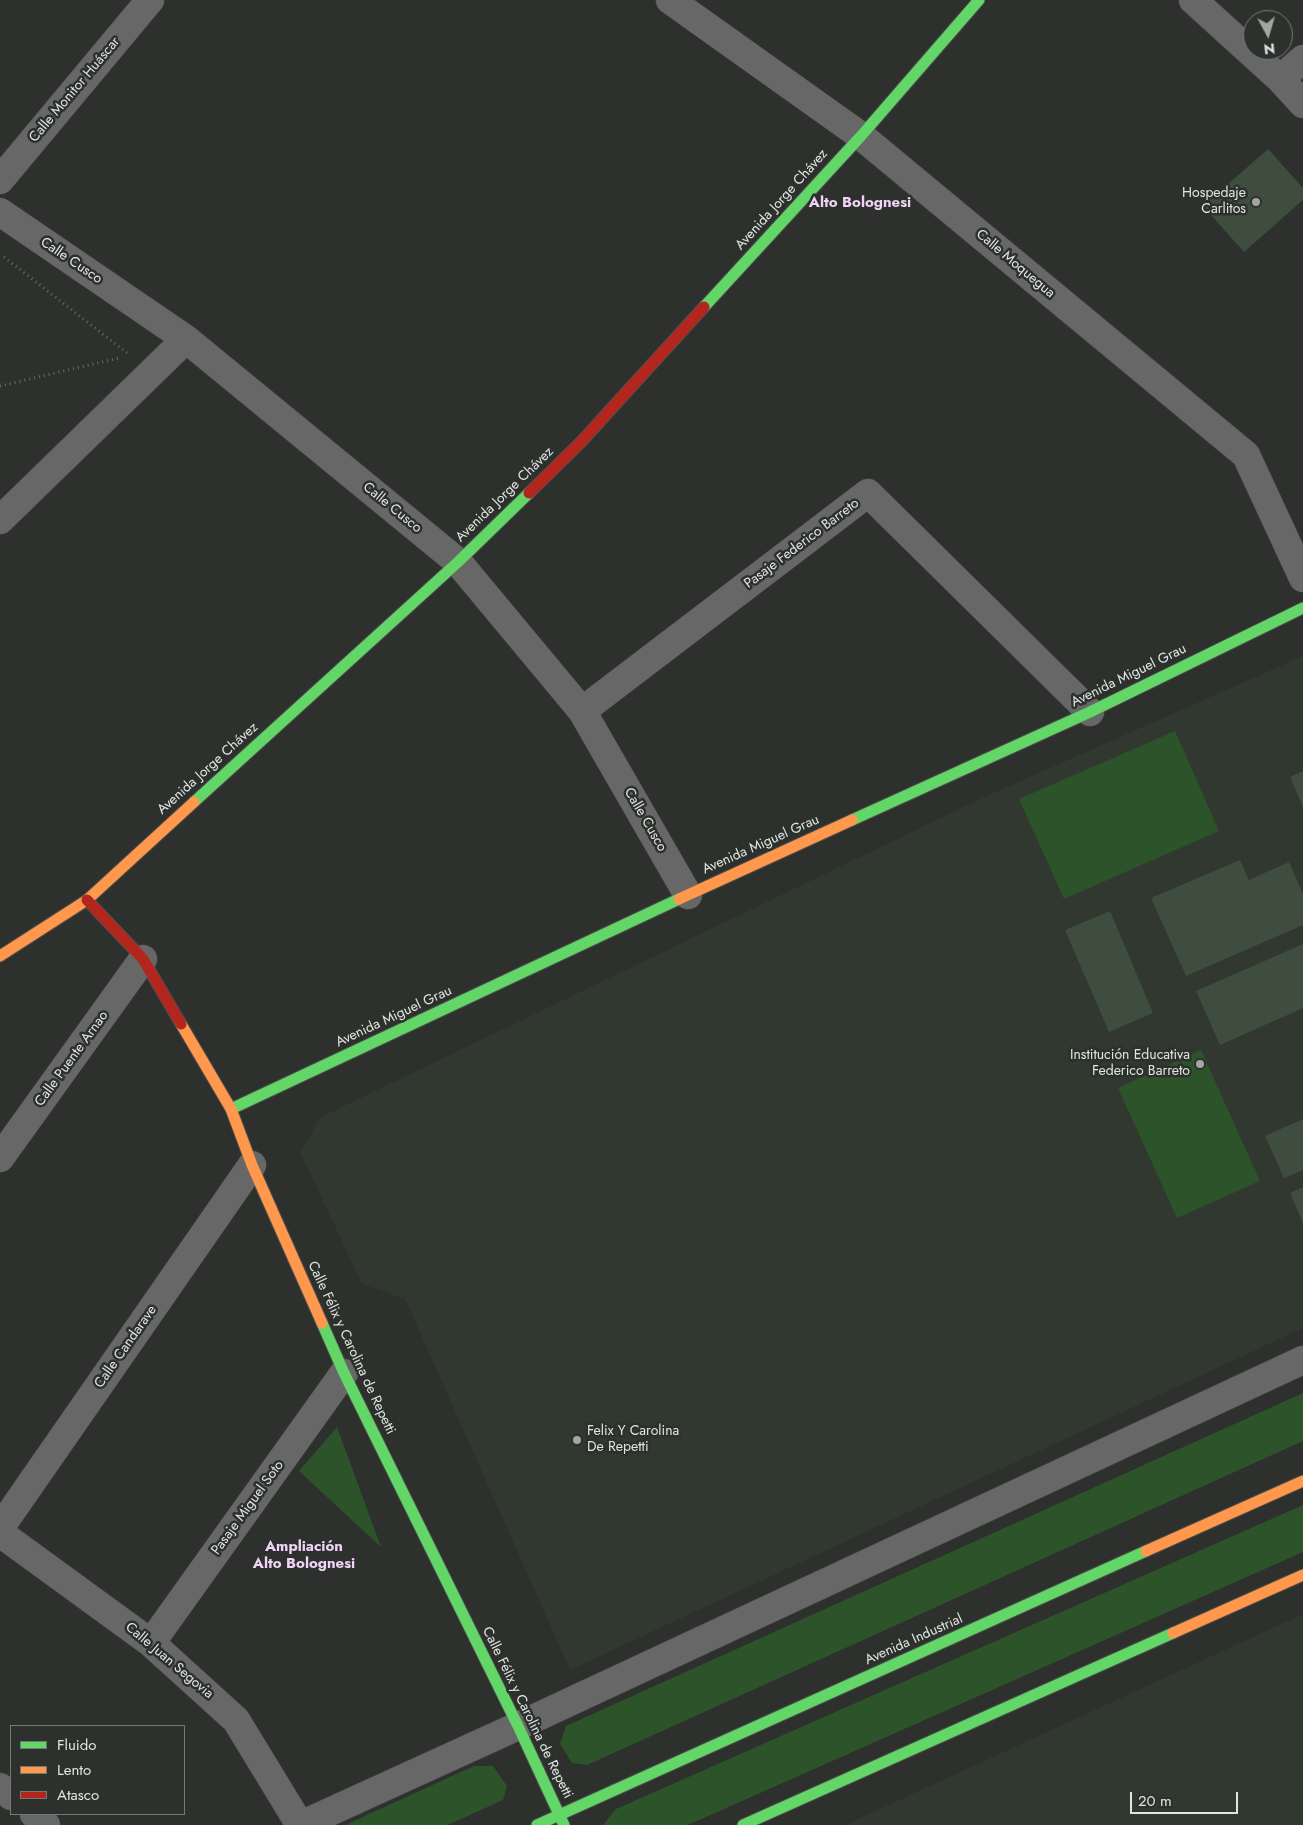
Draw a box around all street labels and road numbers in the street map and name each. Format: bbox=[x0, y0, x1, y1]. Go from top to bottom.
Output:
street label: Calle Monitor Huáscar bbox=[26, 34, 124, 146]
street label: Avenida Jorge Chávez bbox=[732, 146, 832, 254]
street label: Calle Moquegua bbox=[972, 226, 1058, 302]
street label: Calle Cusco bbox=[37, 234, 105, 288]
street label: Avenida Jorge Chávez bbox=[453, 444, 557, 546]
street label: Calle Cusco bbox=[359, 479, 425, 537]
street label: Pasaje Federico Barreto bbox=[741, 495, 863, 593]
street label: Avenida Miguel Grau bbox=[1069, 641, 1189, 711]
street label: Avenida Jorge Chávez bbox=[154, 719, 262, 819]
street label: Calle Cusco bbox=[620, 785, 670, 855]
street label: Avenida Miguel Grau bbox=[700, 812, 822, 878]
street label: Avenida Miguel Grau bbox=[333, 983, 455, 1051]
street label: Calle Puente Arnao bbox=[32, 1008, 112, 1110]
street label: Calle Félix y Carolina de Repetti bbox=[303, 1259, 399, 1437]
street label: Calle Candarave bbox=[91, 1302, 161, 1392]
street label: Pasaje Miguel Soto bbox=[208, 1458, 288, 1558]
street label: Avenida Industrial bbox=[863, 1611, 965, 1669]
street label: Calle Juan Segovia bbox=[121, 1619, 217, 1703]
street label: Calle Félix y Carolina de Repetti bbox=[478, 1624, 576, 1802]

